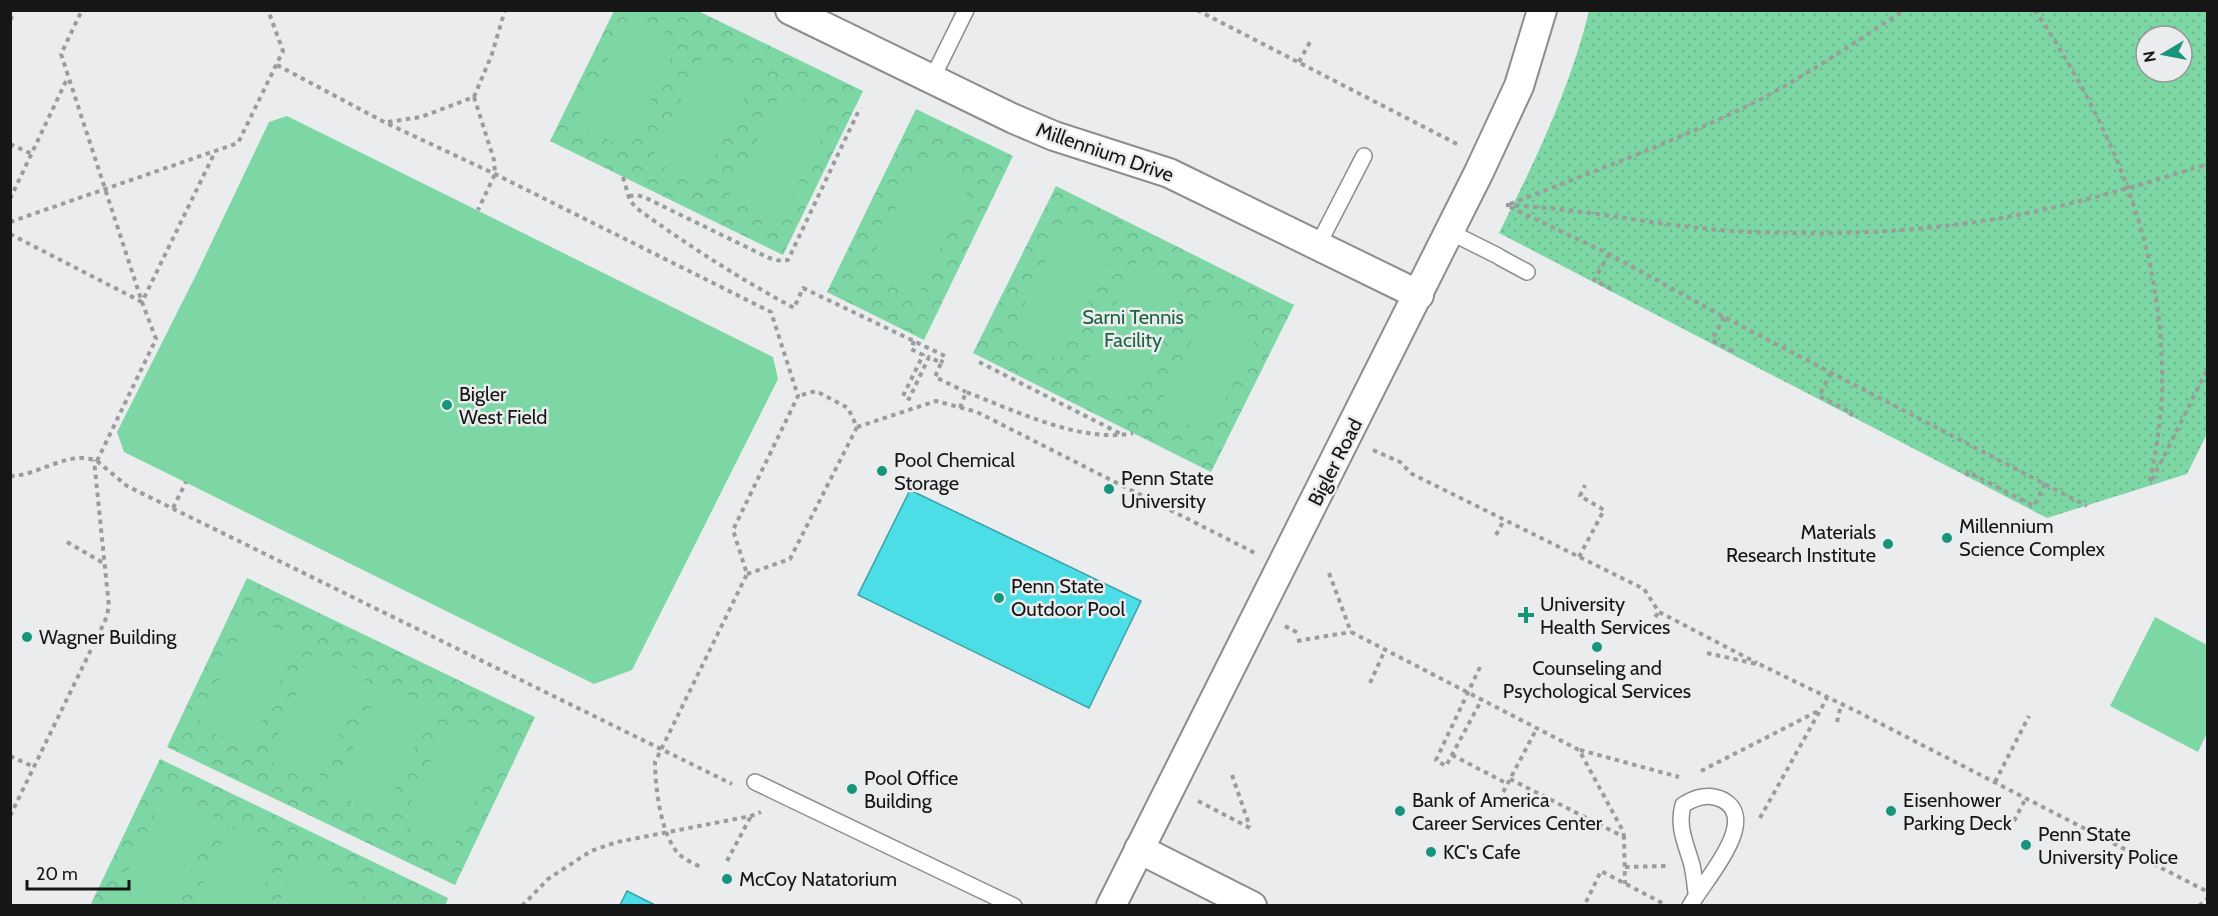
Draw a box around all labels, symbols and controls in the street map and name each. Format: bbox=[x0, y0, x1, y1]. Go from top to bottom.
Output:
north arrow bbox=[2134, 24, 2194, 84]
text: N bbox=[2139, 49, 2160, 64]
street label: Millennium Drive bbox=[1033, 117, 1177, 187]
park label: Sarni Tennis Facility bbox=[1082, 305, 1184, 352]
place label: Bigler West Field bbox=[459, 382, 547, 429]
marker: Bigler West Field bbox=[440, 398, 454, 412]
street label: Bigler Road bbox=[1303, 414, 1367, 510]
place label: Pool Chemical Storage bbox=[894, 448, 1015, 495]
marker: Pool Chemical Storage bbox=[875, 464, 889, 478]
place label: Penn State University bbox=[1121, 466, 1214, 513]
marker: Penn State University bbox=[1102, 482, 1116, 496]
place label: Millennium Science Complex bbox=[1959, 514, 2106, 561]
place label: Materials Research Institute bbox=[1726, 520, 1876, 567]
marker: Millennium Science Complex bbox=[1940, 531, 1954, 545]
marker: Materials Research Institute bbox=[1881, 537, 1895, 551]
place label: Penn State Outdoor Pool bbox=[1011, 574, 1126, 621]
marker: Penn State Outdoor Pool bbox=[992, 591, 1006, 605]
place label: University Health Services bbox=[1540, 592, 1670, 639]
marker: University Health Services bbox=[1517, 606, 1535, 624]
place label: Wagner Building bbox=[39, 625, 178, 649]
marker: Wagner Building bbox=[20, 630, 34, 644]
marker: Counseling and Psychological Services bbox=[1590, 640, 1604, 654]
place label: Counseling and Psychological Services bbox=[1503, 656, 1691, 703]
place label: Pool Office Building bbox=[864, 766, 958, 813]
marker: Pool Office Building bbox=[845, 782, 859, 796]
place label: Bank of America Career Services Center bbox=[1412, 788, 1603, 835]
place label: Eisenhower Parking Deck bbox=[1903, 788, 2012, 835]
marker: Bank of America Career Services Center bbox=[1393, 804, 1407, 818]
marker: Eisenhower Parking Deck bbox=[1884, 804, 1898, 818]
place label: Penn State University Police bbox=[2038, 822, 2178, 869]
marker: Penn State University Police bbox=[2019, 838, 2033, 852]
place label: KC's Cafe bbox=[1443, 840, 1521, 864]
marker: KC's Cafe bbox=[1424, 845, 1438, 859]
scale bar bbox=[27, 853, 129, 891]
text: 20 m bbox=[36, 863, 78, 885]
place label: McCoy Natatorium bbox=[739, 867, 897, 891]
marker: McCoy Natatorium bbox=[720, 872, 734, 886]

